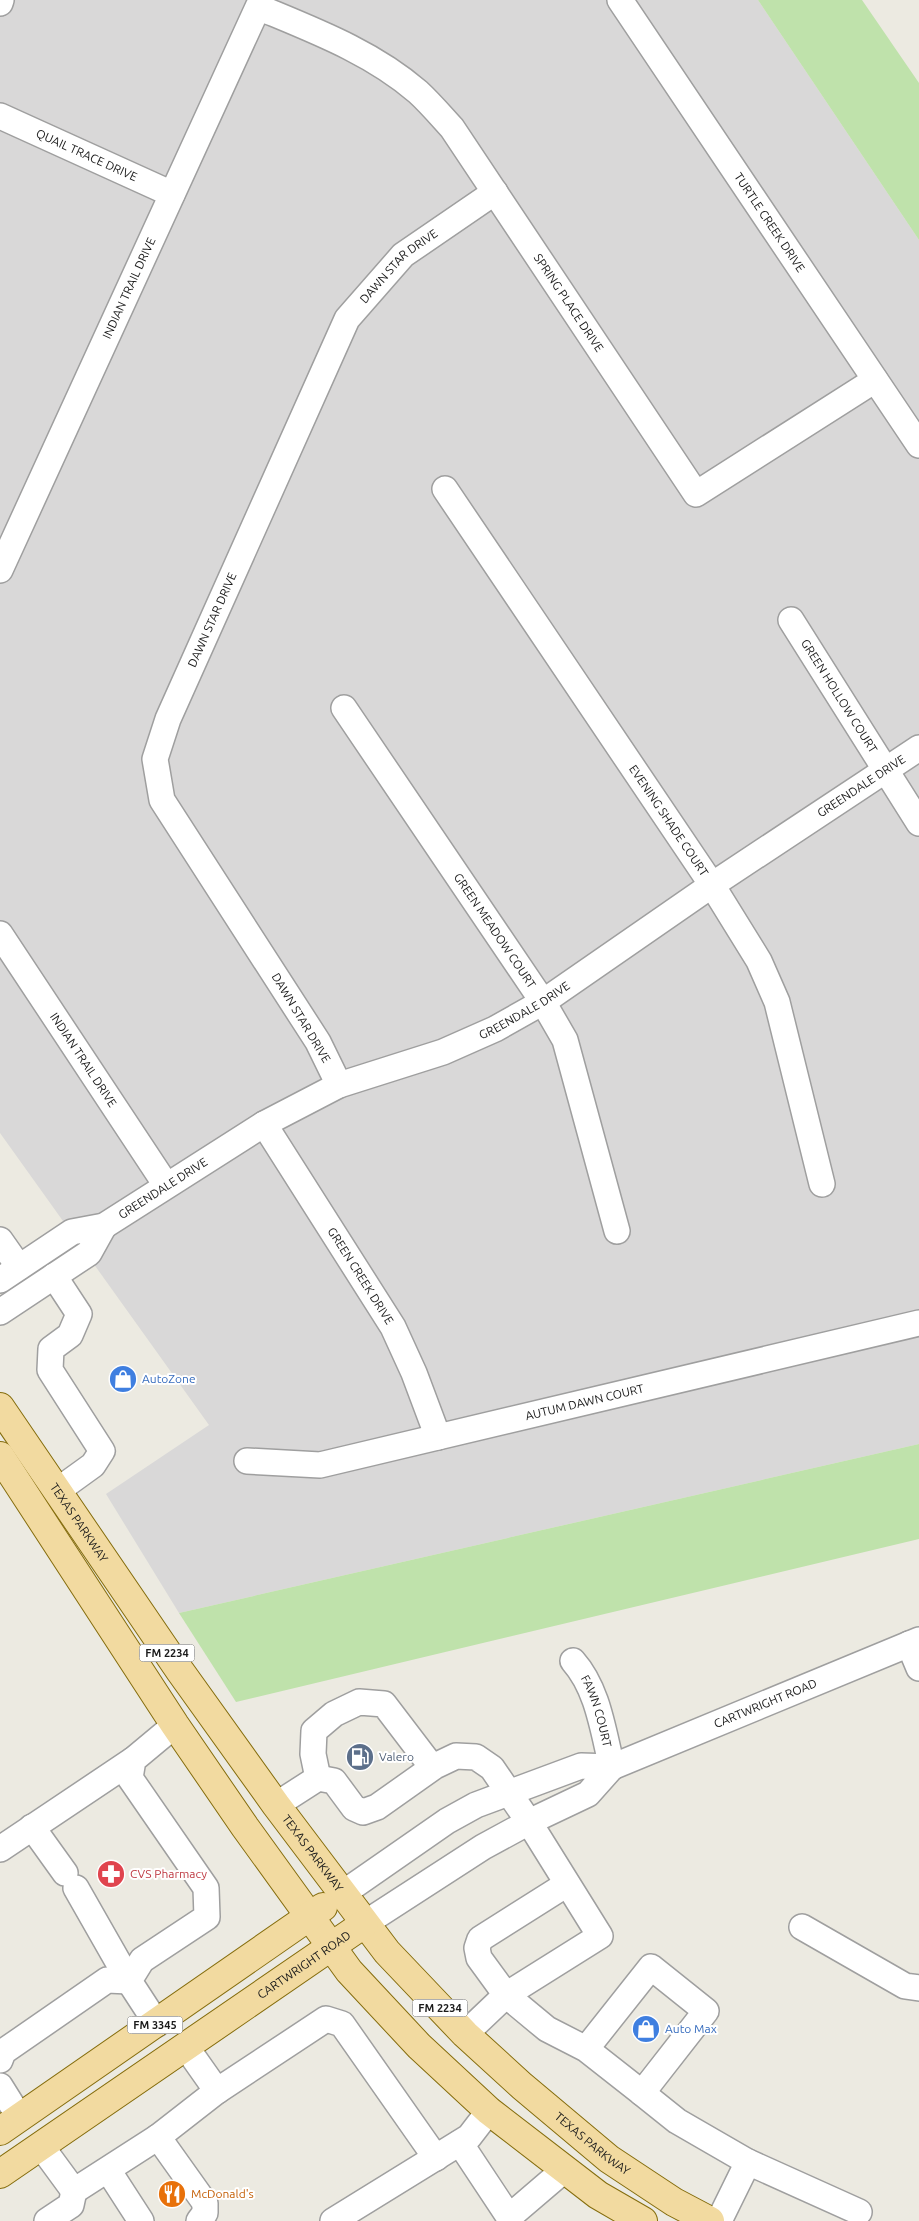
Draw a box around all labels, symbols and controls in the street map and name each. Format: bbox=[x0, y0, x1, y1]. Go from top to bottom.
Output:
street label: QUAIL TRACE DRIVE bbox=[34, 126, 140, 183]
street label: TURTLE CREEK DRIVE bbox=[732, 170, 808, 274]
street label: DAWN STAR DRIVE bbox=[357, 226, 440, 305]
street label: INDIAN TRAIL DRIVE bbox=[100, 235, 158, 341]
street label: SPRING PLACE DRIVE bbox=[532, 251, 606, 354]
street label: DAWN STAR DRIVE bbox=[185, 570, 239, 669]
street label: GREEN HOLLOW COURT bbox=[799, 637, 880, 755]
street label: GREENDALE DRIVE bbox=[815, 752, 908, 820]
street label: EVENING SHADE COURT bbox=[627, 762, 711, 879]
street label: GREEN MEADOW COURT bbox=[452, 871, 539, 991]
street label: DAWN STAR DRIVE bbox=[270, 971, 333, 1065]
street label: GREENDALE DRIVE bbox=[477, 978, 572, 1041]
street label: INDIAN TRAIL DRIVE bbox=[48, 1010, 120, 1109]
street label: GREENDALE DRIVE bbox=[116, 1155, 210, 1221]
street label: GREEN CREEK DRIVE bbox=[325, 1225, 397, 1327]
shop icon: AutoZone bbox=[108, 1364, 138, 1394]
place label: AutoZone bbox=[142, 1372, 196, 1385]
street label: AUTUM DAWN COURT bbox=[524, 1381, 645, 1422]
street label: TEXAS PARKWAY bbox=[48, 1480, 111, 1564]
road number: FM 2234 bbox=[140, 1645, 194, 1662]
street label: FAWN COURT bbox=[579, 1673, 614, 1748]
street label: CARTWRIGHT ROAD bbox=[712, 1676, 819, 1730]
fuel station icon: Valero bbox=[345, 1742, 375, 1772]
place label: Valero bbox=[379, 1750, 414, 1763]
street label: TEXAS PARKWAY bbox=[280, 1812, 346, 1894]
pharmacy icon: CVS Pharmacy bbox=[96, 1859, 126, 1889]
place label: CVS Pharmacy bbox=[130, 1867, 207, 1880]
street label: CARTWRIGHT ROAD bbox=[255, 1928, 353, 2001]
road number: FM 2234 bbox=[412, 2000, 468, 2016]
shop icon: Auto Max bbox=[631, 2014, 661, 2044]
road number: FM 3345 bbox=[128, 2016, 182, 2034]
place label: Auto Max bbox=[665, 2022, 717, 2035]
street label: TEXAS PARKWAY bbox=[552, 2109, 633, 2177]
restaurant icon: McDonald's bbox=[157, 2179, 187, 2209]
place label: McDonald's bbox=[191, 2187, 254, 2200]

